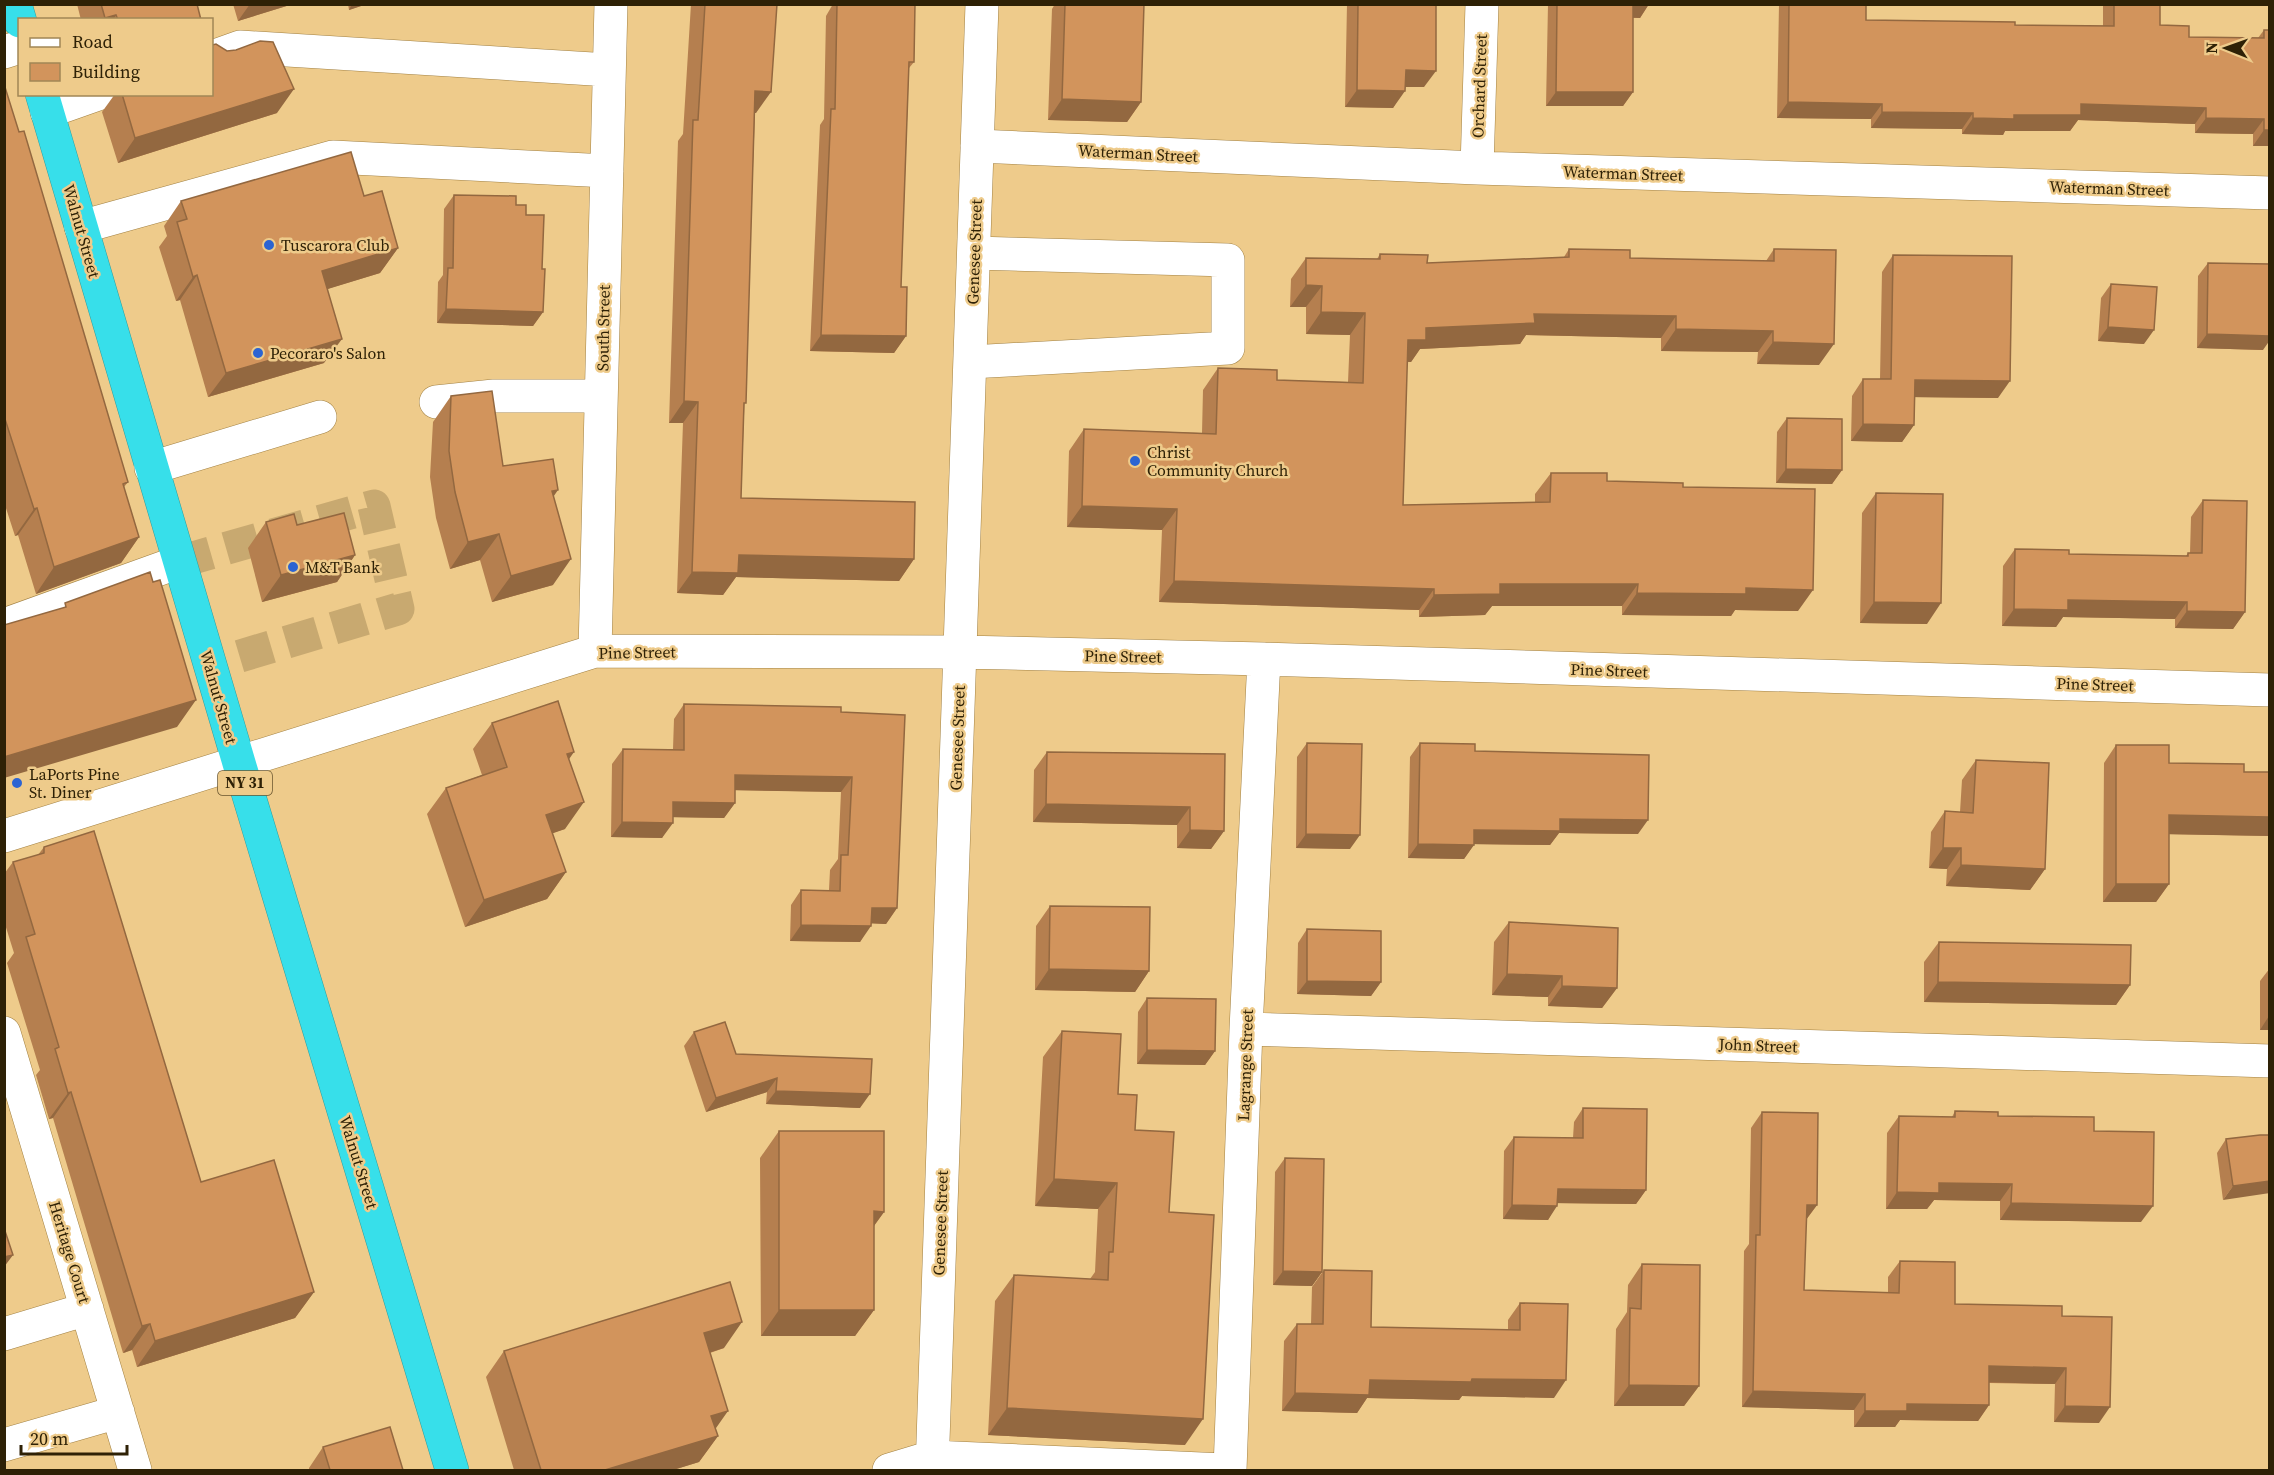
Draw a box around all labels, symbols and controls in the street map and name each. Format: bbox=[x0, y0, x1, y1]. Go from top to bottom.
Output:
legend bbox=[18, 18, 213, 96]
north arrow bbox=[2196, 18, 2256, 78]
text: Road bbox=[72, 29, 113, 54]
street label: Orchard Street bbox=[1466, 33, 1492, 138]
text: N bbox=[2200, 41, 2222, 54]
text: Building bbox=[72, 59, 140, 84]
street label: Waterman Street bbox=[1078, 139, 1199, 167]
street label: Waterman Street bbox=[1563, 160, 1684, 186]
street label: Waterman Street bbox=[2049, 175, 2170, 201]
street label: Walnut Street bbox=[58, 182, 106, 281]
street label: Genesee Street bbox=[961, 198, 987, 305]
place label: Tuscarora Club bbox=[281, 234, 390, 256]
marker: Tuscarora Club bbox=[262, 238, 276, 252]
street label: South Street bbox=[591, 284, 615, 371]
place label: Pecoraro's Salon bbox=[270, 342, 386, 364]
marker: Pecoraro's Salon bbox=[251, 346, 265, 360]
place label: Christ Community Church bbox=[1147, 441, 1289, 481]
marker: Christ Community Church bbox=[1128, 454, 1142, 468]
place label: M&T Bank bbox=[305, 556, 380, 578]
marker: M&T Bank bbox=[286, 560, 300, 574]
street label: Pine Street bbox=[598, 640, 677, 664]
street label: Pine Street bbox=[1084, 644, 1163, 668]
street label: Walnut Street bbox=[195, 648, 243, 747]
street label: Pine Street bbox=[1570, 658, 1649, 682]
street label: Pine Street bbox=[2056, 672, 2135, 696]
street label: Genesee Street bbox=[944, 684, 970, 791]
place label: LaPorts Pine St. Diner bbox=[29, 763, 120, 803]
road number: NY 31 bbox=[218, 771, 272, 795]
marker: LaPorts Pine St. Diner bbox=[10, 776, 24, 790]
street label: Lagrange Street bbox=[1232, 1008, 1258, 1121]
street label: John Street bbox=[1717, 1033, 1798, 1057]
street label: Walnut Street bbox=[334, 1113, 384, 1212]
street label: Genesee Street bbox=[927, 1169, 953, 1276]
street label: Heritage Court bbox=[44, 1198, 96, 1306]
scale bar bbox=[21, 1418, 128, 1456]
text: 20 m bbox=[30, 1426, 68, 1451]

